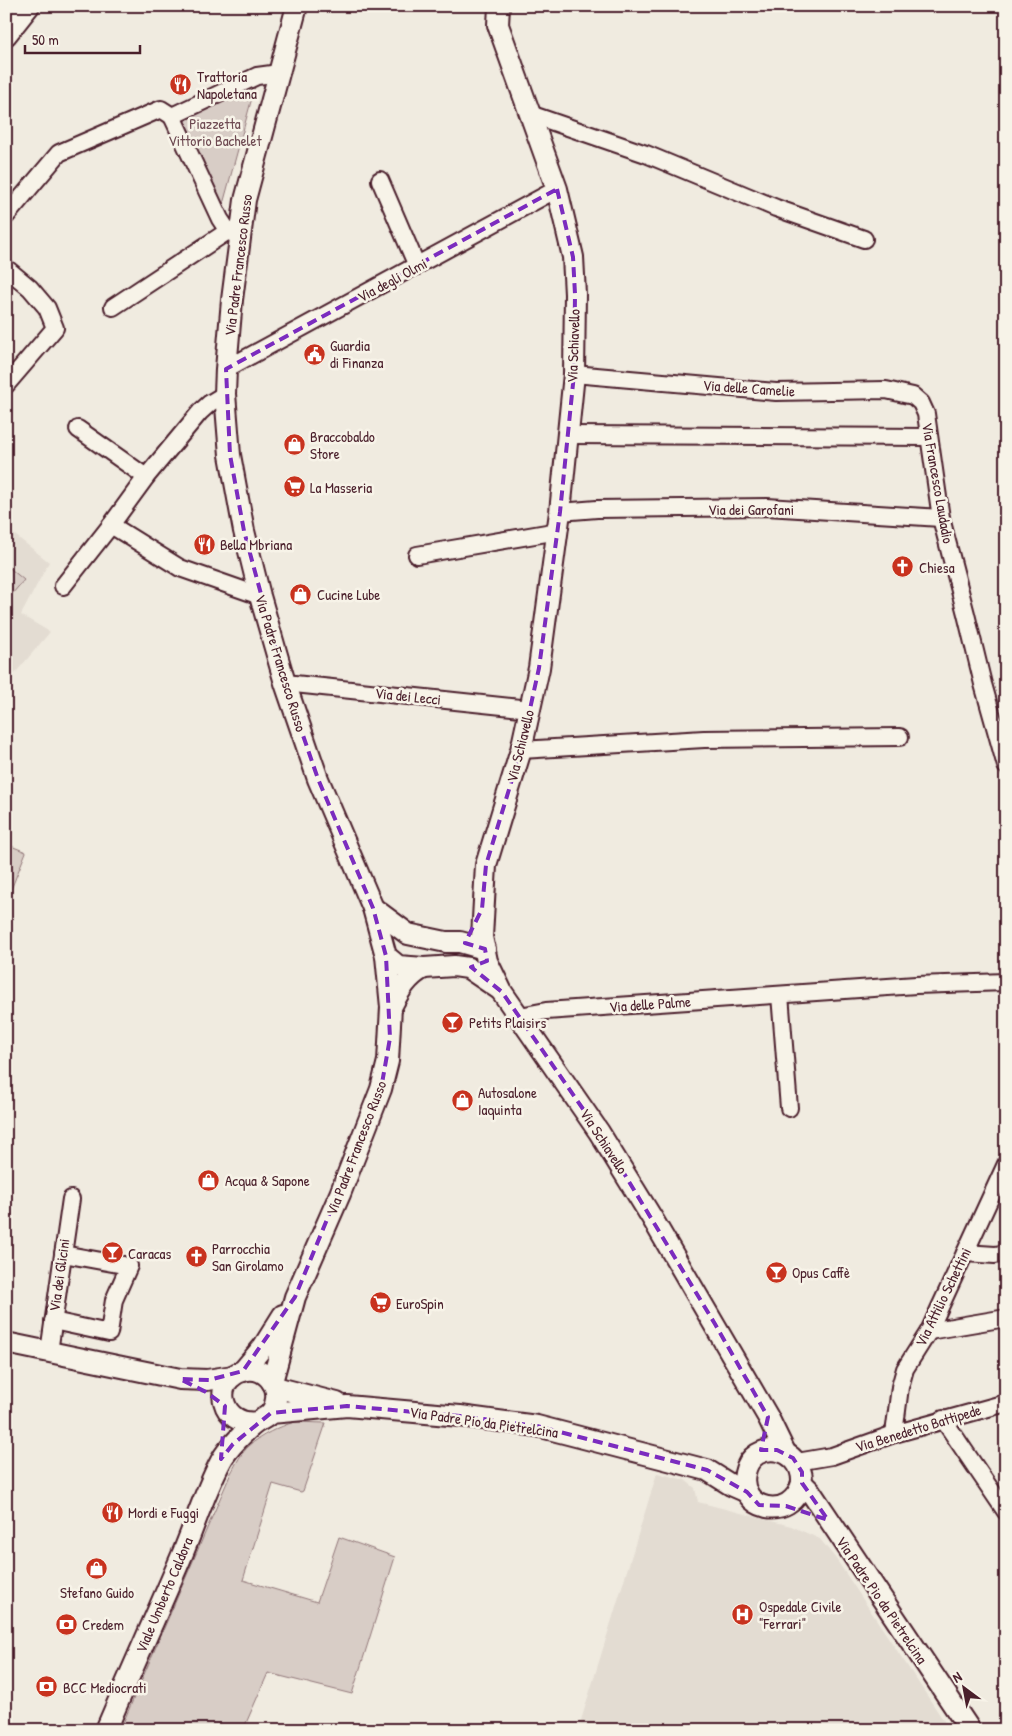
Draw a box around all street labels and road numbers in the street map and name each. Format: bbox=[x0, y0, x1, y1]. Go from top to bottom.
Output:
street label: Via Padre Francesco Russo bbox=[219, 193, 257, 337]
street label: Via degli Olmi bbox=[353, 253, 431, 307]
street label: Via Schiavello bbox=[561, 309, 585, 383]
street label: Via delle Camelie bbox=[702, 374, 796, 402]
street label: Via Francesco Laudadio bbox=[917, 421, 959, 545]
street label: Via dei Garofani bbox=[708, 499, 794, 520]
street label: Via Padre Francesco Russo bbox=[250, 592, 312, 734]
street label: Via dei Lecci bbox=[374, 682, 442, 710]
street label: Via Schiavello bbox=[501, 708, 539, 784]
street label: Via delle Palme bbox=[608, 991, 692, 1017]
street label: Via Padre Francesco Russo bbox=[321, 1078, 391, 1218]
street label: Via Schiavello bbox=[575, 1104, 633, 1178]
street label: Via dei Glicini bbox=[43, 1237, 75, 1313]
street label: Via Attilio Schettini bbox=[910, 1244, 976, 1350]
street label: Via Benedetto Battipede bbox=[853, 1399, 983, 1457]
street label: Via Padre Pio da Pietrelcina bbox=[408, 1401, 560, 1443]
street label: Via Padre Pio da Pietrelcina bbox=[831, 1532, 933, 1668]
street label: Viale Umberto Caldora bbox=[130, 1534, 198, 1656]

